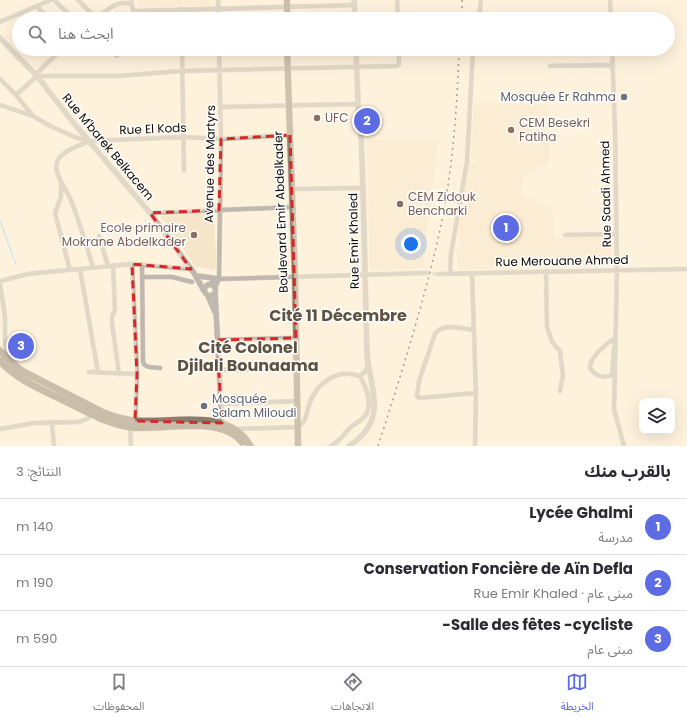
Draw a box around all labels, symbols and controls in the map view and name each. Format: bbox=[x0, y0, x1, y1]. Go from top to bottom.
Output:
search box bbox=[12, 12, 675, 56]
icon: search bbox=[26, 23, 48, 45]
text: ابحث هنا bbox=[58, 23, 114, 44]
place label: Mosquée Er Rahma bbox=[500, 88, 616, 105]
street label: Rue M'barek Belkacem bbox=[59, 90, 158, 204]
marker: Mosquée Er Rahma bbox=[619, 92, 629, 102]
street label: Avenue des Martyrs bbox=[200, 105, 219, 223]
pin: 2 bbox=[354, 106, 380, 136]
place label: UFC bbox=[325, 109, 348, 126]
marker: UFC bbox=[312, 113, 322, 123]
place label: CEM Besekri Fatiha bbox=[519, 114, 590, 145]
street label: Rue El Kods bbox=[119, 119, 187, 138]
marker: CEM Besekri Fatiha bbox=[506, 125, 516, 135]
street label: Boulevard Emir Abdelkader bbox=[269, 130, 292, 293]
street label: Rue Saadi Ahmed bbox=[596, 140, 615, 248]
place label: CEM Zidouk Bencharki bbox=[408, 188, 477, 219]
street label: Rue Emir Khaled bbox=[344, 193, 363, 289]
marker: CEM Zidouk Bencharki bbox=[395, 199, 405, 209]
pin: 1 bbox=[493, 213, 519, 243]
place label: Ecole primaire Mokrane Abdelkader bbox=[62, 219, 187, 250]
marker: Ecole primaire Mokrane Abdelkader bbox=[189, 230, 199, 240]
your location bbox=[401, 234, 421, 254]
street label: Rue Merouane Ahmed bbox=[495, 251, 629, 270]
district label: Cité 11 Décembre bbox=[269, 304, 407, 327]
pin: 3 bbox=[8, 331, 34, 361]
district label: Cité Colonel Djilali Bounaama bbox=[177, 336, 319, 377]
place label: Mosquée Salam Miloudi bbox=[212, 390, 296, 421]
map controls bbox=[639, 398, 675, 434]
button: layers bbox=[639, 398, 675, 434]
marker: Mosquée Salam Miloudi bbox=[199, 401, 209, 411]
text: بالقرب منك bbox=[585, 459, 671, 483]
text: النتائج: 3 bbox=[16, 462, 61, 481]
text: Lycée Ghalmi bbox=[529, 502, 633, 523]
text: 140 m bbox=[16, 517, 53, 536]
text: 1 bbox=[656, 517, 660, 536]
text: مدرسة bbox=[598, 528, 633, 547]
text: Conservation Foncière de Aïn Defla bbox=[364, 558, 633, 579]
text: 190 m bbox=[16, 573, 53, 592]
text: 2 bbox=[654, 573, 662, 592]
text: مبنى عام · Rue Emir Khaled bbox=[474, 584, 633, 603]
text: Salle des fêtes -cycliste- bbox=[442, 614, 633, 635]
text: 590 m bbox=[16, 629, 57, 648]
text: 3 bbox=[654, 629, 662, 648]
text: مبنى عام bbox=[588, 640, 633, 659]
tab: المحفوظات bbox=[93, 671, 144, 718]
tab: الاتجاهات bbox=[331, 671, 374, 718]
tab: الخريطة bbox=[561, 671, 594, 718]

